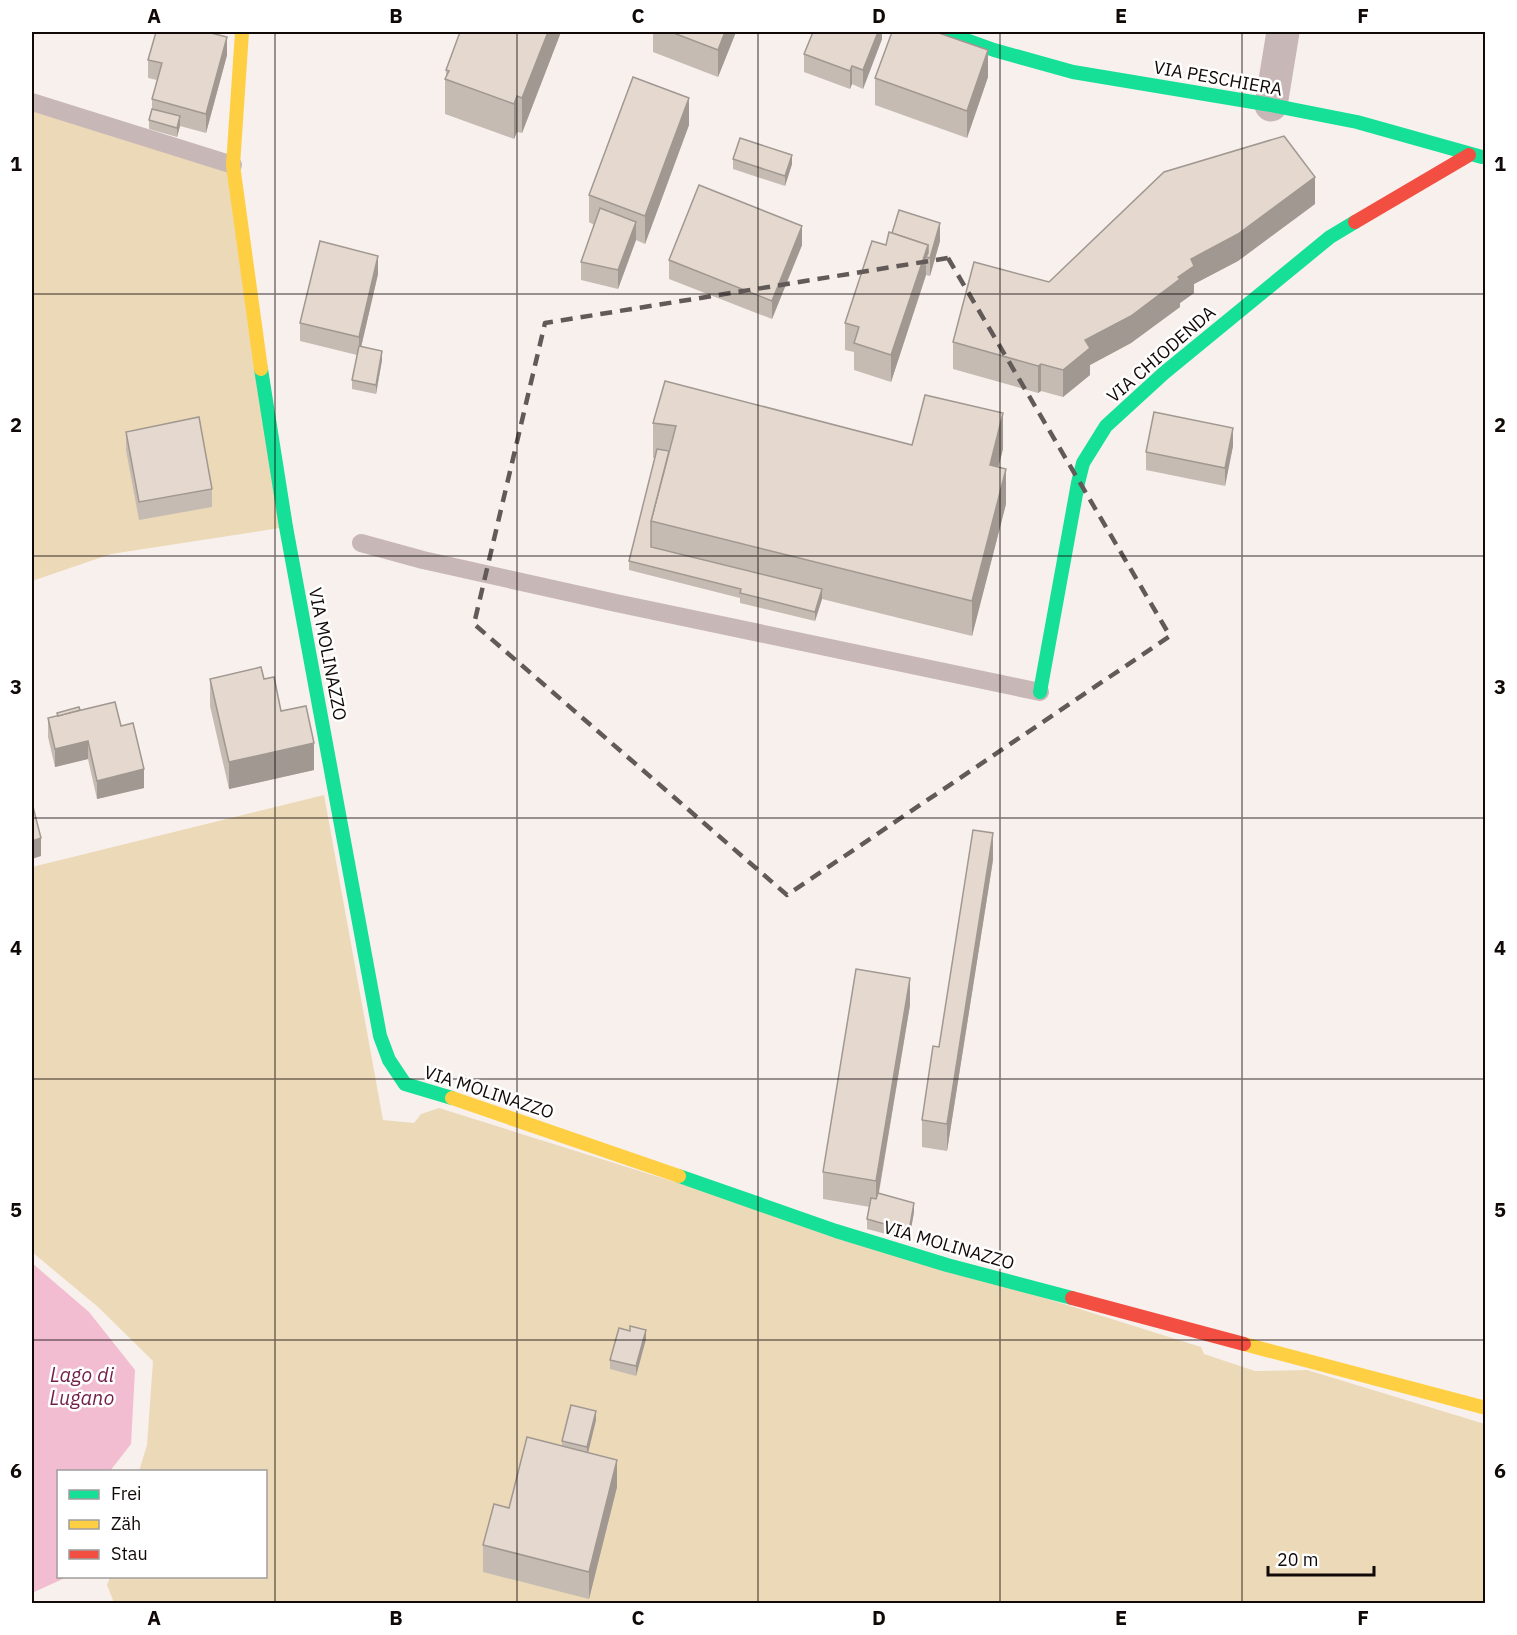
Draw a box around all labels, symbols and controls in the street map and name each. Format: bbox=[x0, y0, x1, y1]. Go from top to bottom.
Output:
text: A bbox=[147, 2, 161, 29]
text: B bbox=[389, 2, 403, 29]
text: C bbox=[631, 2, 645, 29]
text: D bbox=[872, 2, 886, 29]
text: E bbox=[1115, 2, 1127, 29]
text: F bbox=[1357, 2, 1369, 29]
street label: VIA PESCHIERA bbox=[1152, 55, 1285, 101]
text: 1 bbox=[10, 150, 22, 177]
text: 1 bbox=[1494, 150, 1506, 177]
street label: VIA CHIODENDA bbox=[1102, 300, 1220, 407]
text: 2 bbox=[10, 411, 22, 438]
text: 2 bbox=[1494, 411, 1506, 438]
street label: VIA MOLINAZZO bbox=[304, 585, 352, 723]
text: 3 bbox=[10, 673, 22, 700]
text: 3 bbox=[1494, 673, 1506, 700]
text: 4 bbox=[10, 934, 22, 961]
text: 4 bbox=[1494, 934, 1506, 961]
street label: VIA MOLINAZZO bbox=[421, 1060, 557, 1124]
text: 5 bbox=[10, 1196, 22, 1223]
text: 5 bbox=[1494, 1196, 1506, 1223]
street label: VIA MOLINAZZO bbox=[881, 1215, 1017, 1275]
water label: Lago di Lugano bbox=[50, 1361, 115, 1411]
text: 6 bbox=[10, 1457, 22, 1484]
text: 6 bbox=[1494, 1457, 1506, 1484]
legend bbox=[57, 1470, 267, 1578]
text: Frei bbox=[111, 1482, 142, 1505]
text: Zäh bbox=[111, 1512, 141, 1535]
scale bar bbox=[1268, 1539, 1374, 1577]
text: Stau bbox=[111, 1542, 148, 1565]
text: 20 m bbox=[1277, 1548, 1319, 1571]
text: A bbox=[147, 1604, 161, 1631]
text: B bbox=[389, 1604, 403, 1631]
text: C bbox=[631, 1604, 645, 1631]
text: D bbox=[872, 1604, 886, 1631]
text: E bbox=[1115, 1604, 1127, 1631]
text: F bbox=[1357, 1604, 1369, 1631]

